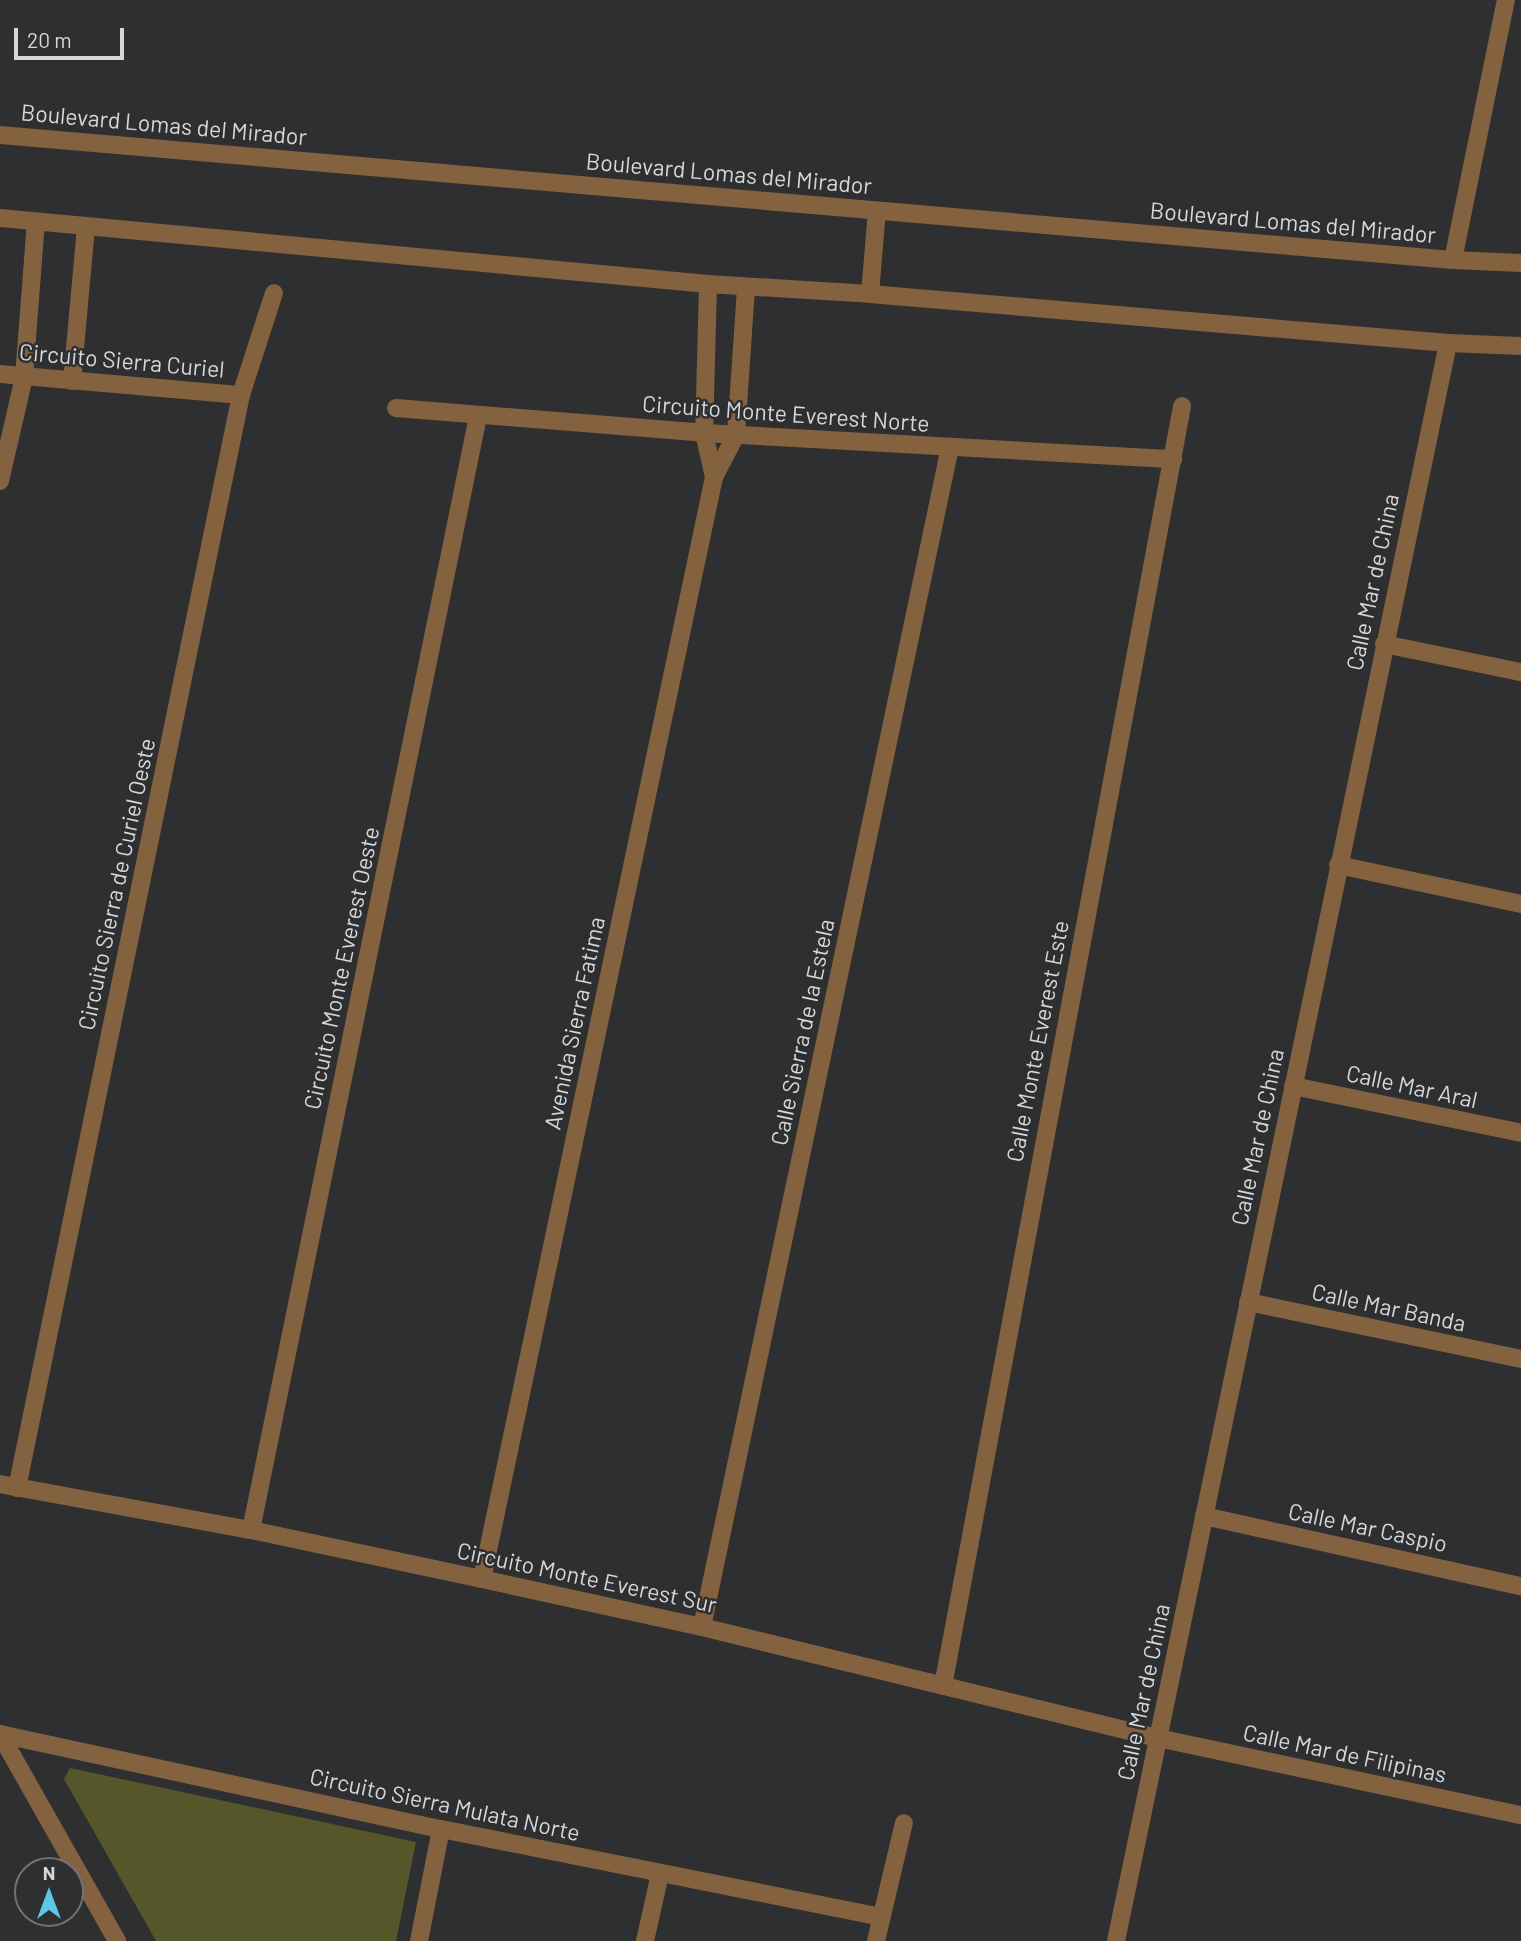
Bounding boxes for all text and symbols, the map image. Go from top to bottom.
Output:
scale bar [18,14,128,58]
text: 20 m [27,27,72,52]
street label: Boulevard Lomas del Mirador [20,98,308,150]
street label: Boulevard Lomas del Mirador [585,147,873,199]
street label: Boulevard Lomas del Mirador [1149,196,1437,248]
street label: Circuito Sierra Curiel [18,337,226,383]
street label: Circuito Monte Everest Norte [642,389,930,437]
street label: Calle Mar de China [1340,491,1404,673]
street label: Circuito Sierra de Curiel Oeste [72,736,160,1032]
street label: Circuito Monte Everest Oeste [298,824,384,1112]
street label: Avenida Sierra Fatima [538,914,610,1132]
street label: Calle Sierra de la Estela [764,916,840,1148]
street label: Calle Monte Everest Este [1000,918,1074,1164]
street label: Calle Mar de China [1225,1046,1289,1228]
street label: Calle Mar Aral [1344,1059,1480,1113]
street label: Calle Mar Banda [1309,1277,1469,1337]
street label: Calle Mar Caspio [1286,1497,1450,1557]
street label: Circuito Monte Everest Sur [455,1536,719,1618]
street label: Calle Mar de China [1111,1601,1175,1783]
street label: Calle Mar de Filipinas [1241,1718,1449,1788]
street label: Circuito Sierra Mulata Norte [307,1762,583,1846]
north arrow [14,1857,84,1927]
text: N [43,1861,55,1884]

